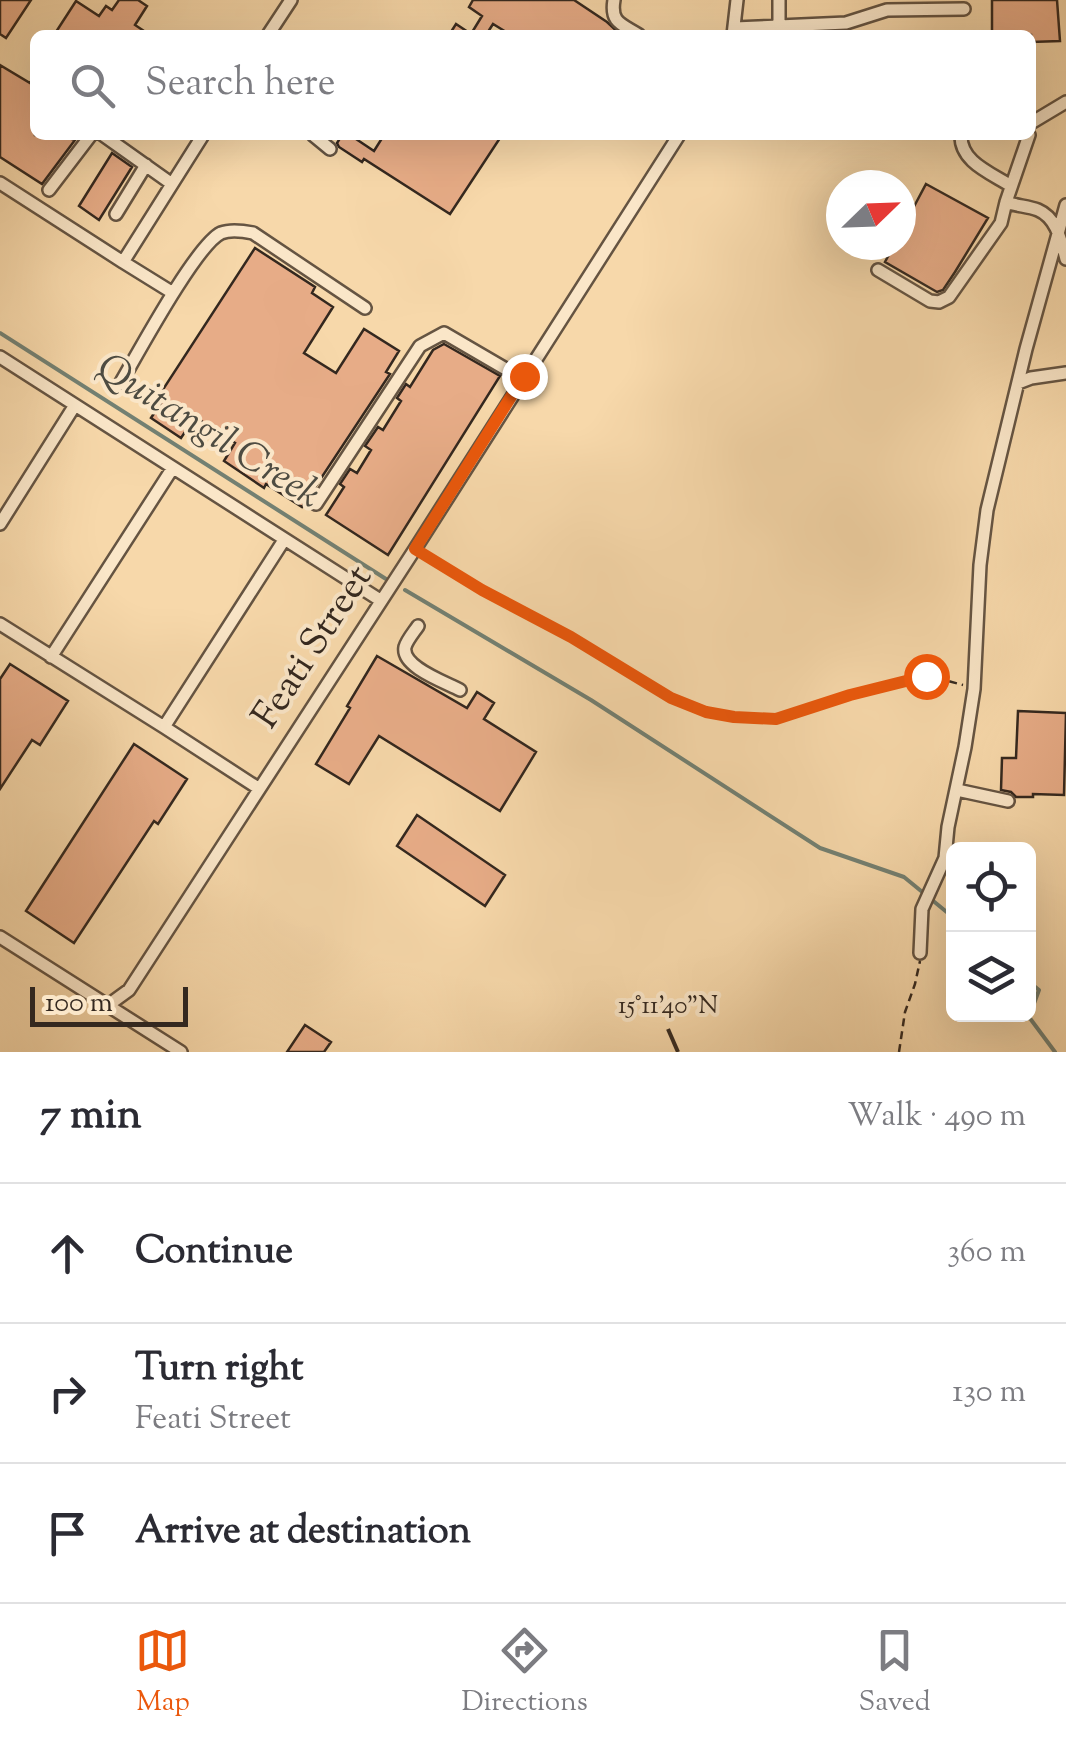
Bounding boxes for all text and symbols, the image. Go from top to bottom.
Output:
search box [30,30,1036,140]
icon: search [65,58,120,113]
text: Search here [145,58,336,112]
north arrow [826,170,916,260]
water label: Quitangil Creek [85,341,331,525]
route end [502,354,548,400]
street label: Feati Street [241,556,387,740]
route start [904,654,950,700]
map controls [946,842,1036,1022]
button: locate [946,842,1036,932]
button: layers [946,932,1036,1022]
scale bar [30,982,188,1026]
text: 100 m [45,984,113,1024]
text: 15°11'40"N [618,989,718,1025]
text: 7 min [40,1087,141,1147]
text: Walk · 490 m [848,1094,1026,1140]
icon: ahead [40,1226,95,1281]
text: Continue [135,1226,293,1280]
text: 360 m [947,1230,1026,1276]
text: Turn right [135,1343,303,1397]
icon: right [40,1366,95,1421]
text: 130 m [952,1370,1026,1416]
text: Feati Street [135,1397,291,1443]
icon: arrive [40,1506,95,1561]
text: Arrive at destination [135,1506,471,1560]
tab: Map [135,1623,190,1723]
tab: Directions [461,1623,588,1723]
tab: Saved [859,1623,931,1723]

